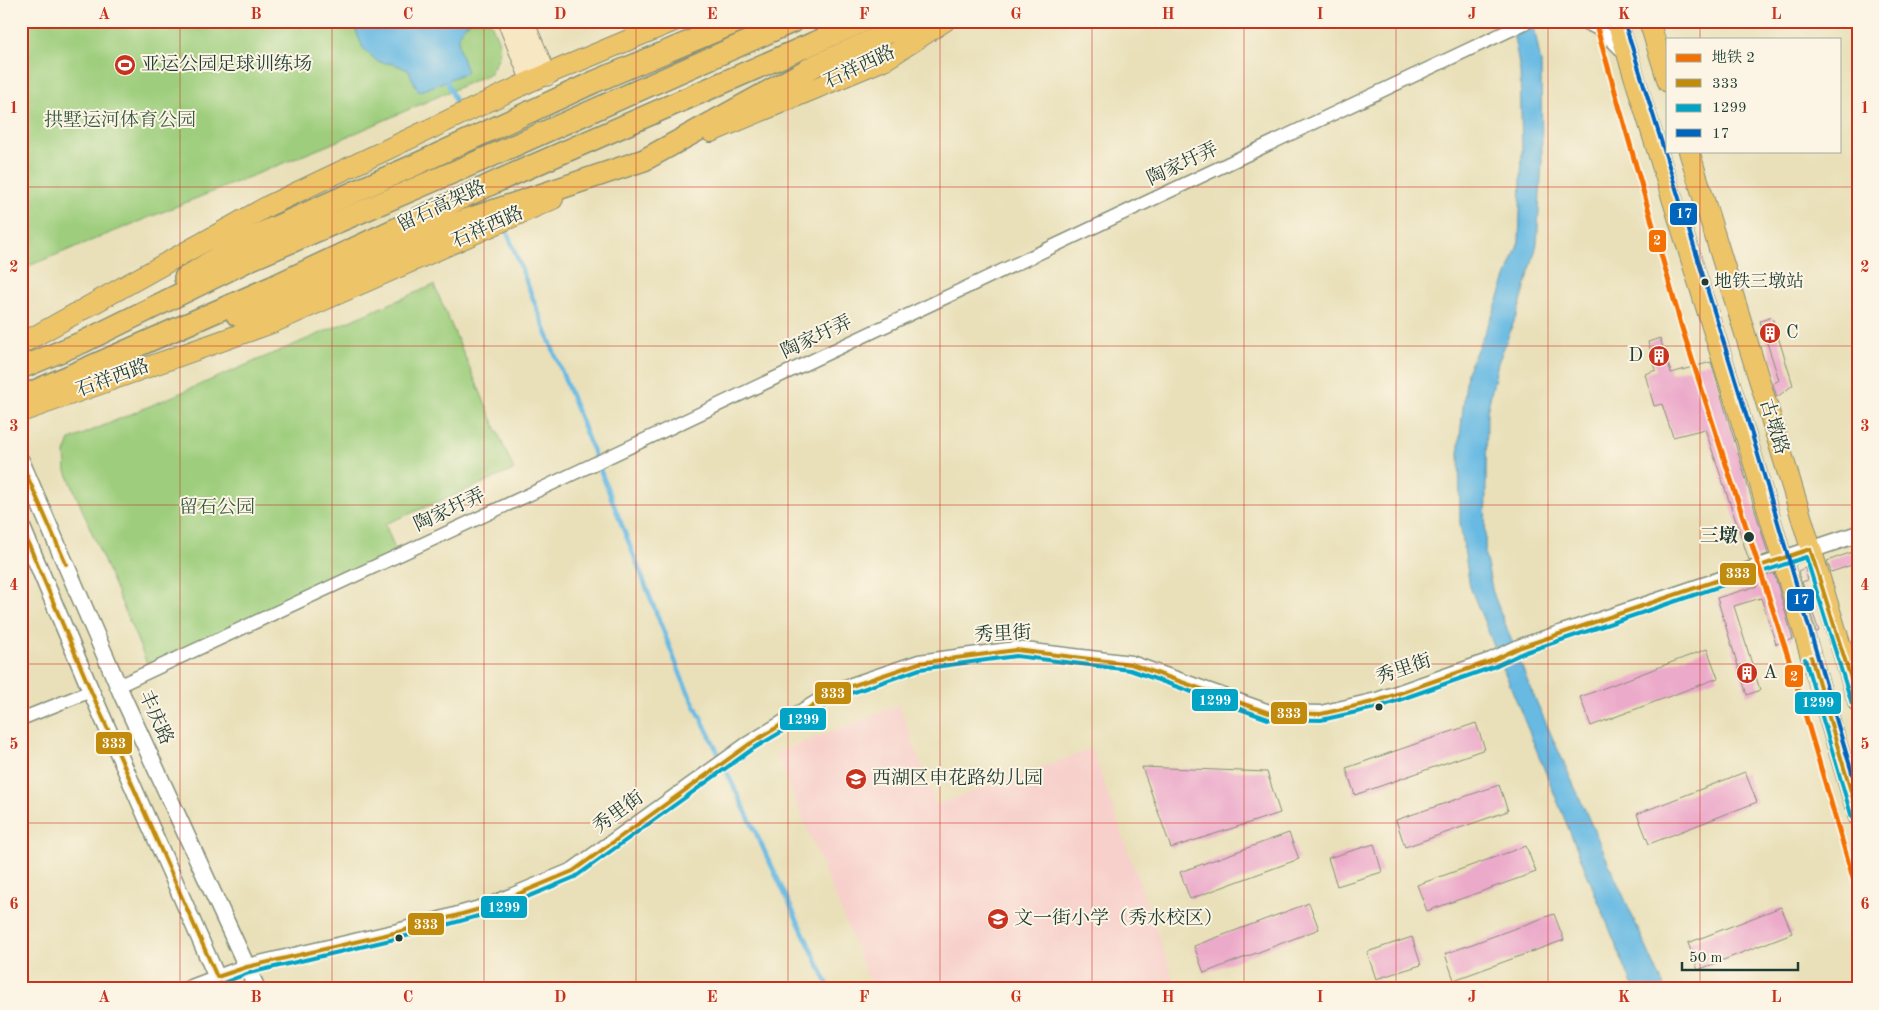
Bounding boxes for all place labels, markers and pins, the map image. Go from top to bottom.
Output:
sports icon: 亚运公园足球训练场 [113,53,137,77]
place label: 亚运公园足球训练场 [141,53,312,75]
place label: 地铁三墩站 [1714,271,1804,291]
marker: 地铁三墩站 [1700,277,1710,287]
building icon: C [1758,321,1782,345]
place label: C [1786,324,1799,343]
building icon: D [1647,344,1671,368]
place label: D [1628,347,1643,366]
place label: 三墩 [1700,525,1738,547]
marker: 三墩 [1742,530,1756,544]
building icon: A [1735,661,1759,685]
place label: A [1763,664,1778,683]
unlabelled marker [1374,702,1384,712]
school or university icon: 西湖区申花路幼儿园 [844,767,868,791]
place label: 西湖区申花路幼儿园 [872,768,1043,789]
school or university icon: 文一街小学（秀水校区） [986,907,1010,931]
place label: 文一街小学（秀水校区） [1014,907,1223,929]
unlabelled marker [394,933,404,943]

